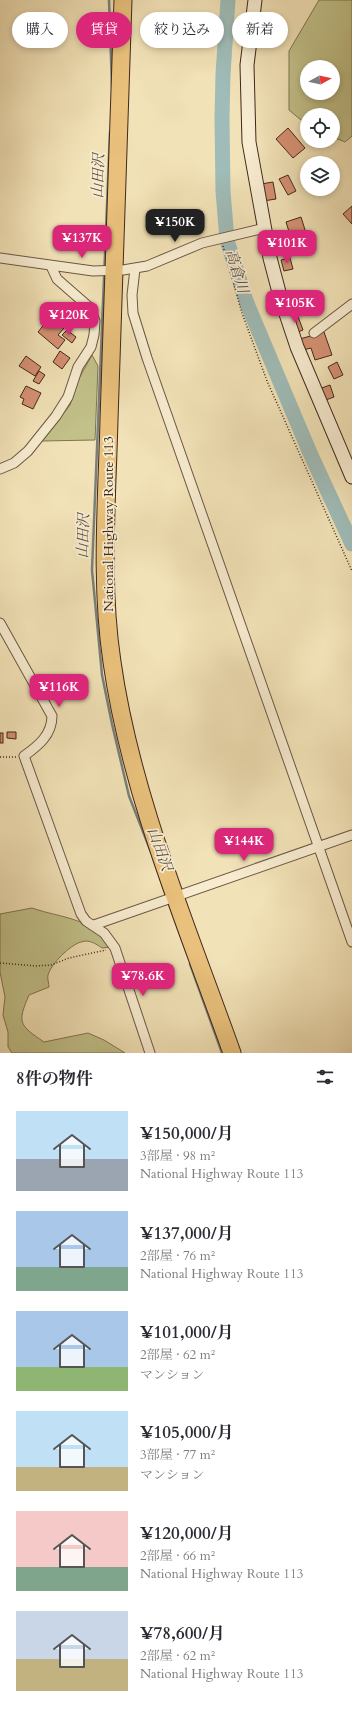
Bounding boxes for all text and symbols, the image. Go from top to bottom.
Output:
chip: 購入 [12,12,68,48]
chip: 賃貸 [76,12,132,48]
chip: 絞り込み [140,12,224,48]
chip: 新着 [232,12,288,48]
north arrow [300,60,340,100]
map controls [300,60,340,196]
button: locate [300,108,340,148]
water label: 山田沢 [87,151,109,199]
button: layers [300,156,340,196]
pin: ¥150K [147,209,203,243]
text: ¥150K [155,213,195,231]
pin: ¥137K [54,225,110,259]
text: ¥137K [62,229,102,247]
pin: ¥101K [259,230,315,264]
text: ¥101K [267,234,307,252]
water label: 高倉川 [221,247,254,297]
pin: ¥105K [267,290,323,324]
text: ¥105K [275,294,315,312]
pin: ¥120K [41,302,97,336]
text: ¥120K [49,306,89,324]
street label: National Highway Route 113 [99,436,118,612]
water label: 山田沢 [72,511,94,559]
pin: ¥116K [31,674,87,708]
text: ¥116K [39,678,79,696]
water label: 山田沢 [143,824,178,875]
pin: ¥144K [216,828,272,862]
text: ¥144K [224,832,264,850]
pin: ¥78.6K [110,963,176,997]
text: ¥78.6K [121,967,165,985]
icon: filters [314,1066,336,1088]
text: 8件の物件 [16,1067,93,1090]
text: ¥150,000/月 [140,1122,234,1145]
icon: home [48,1127,96,1175]
text: 3部屋 · 98 m² [140,1147,215,1165]
text: National Highway Route 113 [140,1165,303,1183]
text: ¥137,000/月 [140,1222,234,1245]
icon: home [48,1227,96,1275]
text: 2部屋 · 76 m² [140,1247,215,1265]
text: National Highway Route 113 [140,1265,303,1283]
text: ¥101,000/月 [140,1321,234,1344]
icon: home [48,1327,96,1375]
text: 2部屋 · 62 m² [140,1346,215,1364]
text: マンション [140,1366,204,1384]
text: ¥105,000/月 [140,1421,234,1444]
icon: home [48,1427,96,1475]
text: 3部屋 · 77 m² [140,1446,215,1464]
text: マンション [140,1466,204,1484]
text: ¥120,000/月 [140,1522,234,1545]
icon: home [48,1527,96,1575]
text: 2部屋 · 66 m² [140,1547,215,1565]
text: National Highway Route 113 [140,1565,303,1583]
text: ¥78,600/月 [140,1622,225,1645]
icon: home [48,1627,96,1675]
text: 2部屋 · 62 m² [140,1647,215,1665]
text: National Highway Route 113 [140,1665,303,1683]

